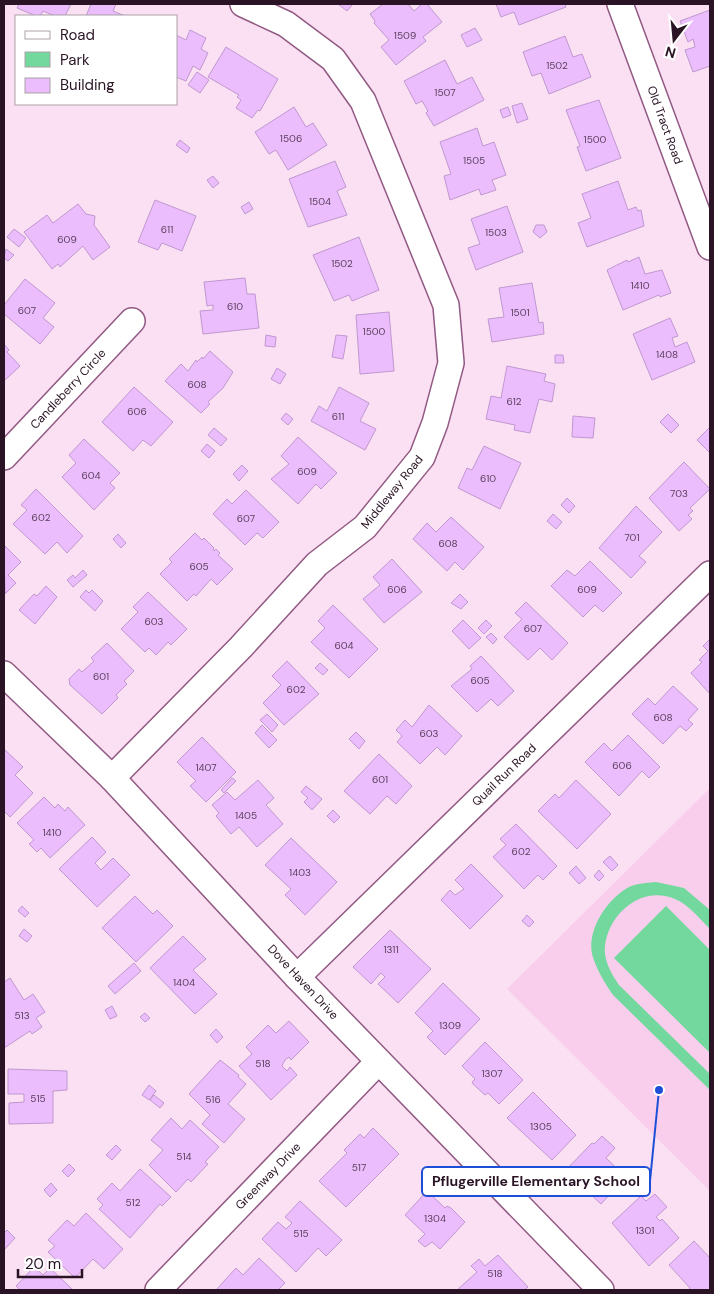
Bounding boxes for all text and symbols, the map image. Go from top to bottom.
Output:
legend [15,15,178,105]
north arrow [649,15,699,65]
text: Road [60,25,95,45]
house number: 1509 [394,29,416,42]
text: N [663,42,678,63]
text: Park [60,50,90,70]
house number: 1502 [546,59,568,72]
text: Building [60,75,115,95]
street label: Old Tract Road [643,84,687,166]
house number: 1507 [434,86,456,99]
house number: 1506 [280,132,302,145]
house number: 1500 [584,133,607,146]
house number: 1505 [463,154,485,167]
house number: 1504 [309,195,331,208]
house number: 611 [161,223,173,236]
house number: 1503 [485,226,507,239]
house number: 609 [57,233,77,246]
house number: 1502 [331,257,353,270]
house number: 1410 [630,279,650,292]
house number: 610 [227,300,243,313]
house number: 607 [18,304,36,317]
house number: 1501 [510,306,530,319]
house number: 1500 [363,325,386,338]
street label: Candleberry Circle [27,345,109,433]
house number: 1408 [656,348,678,361]
house number: 608 [187,378,207,391]
house number: 612 [506,395,522,408]
house number: 606 [127,405,147,418]
house number: 611 [332,410,344,423]
street label: Middleway Road [357,452,427,532]
house number: 609 [297,465,317,478]
house number: 604 [81,469,101,482]
house number: 610 [480,472,496,485]
house number: 703 [670,487,688,500]
house number: 602 [32,511,51,524]
house number: 607 [237,512,255,525]
house number: 701 [624,531,640,544]
house number: 608 [438,537,458,550]
house number: 605 [189,560,209,573]
house number: 606 [387,583,407,596]
house number: 609 [577,583,597,596]
house number: 603 [144,615,164,628]
house number: 607 [524,622,542,635]
house number: 604 [334,639,354,652]
house number: 601 [93,670,109,683]
house number: 605 [470,674,490,687]
house number: 602 [287,683,306,696]
house number: 608 [653,711,673,724]
house number: 603 [419,727,439,740]
street label: Quail Run Road [468,740,540,810]
house number: 606 [612,759,632,772]
house number: 1407 [195,761,217,774]
house number: 601 [372,773,388,786]
house number: 1405 [235,809,257,822]
house number: 1410 [42,826,62,839]
house number: 602 [512,845,531,858]
house number: 1403 [289,866,311,879]
street label: Dove Haven Drive [264,941,342,1023]
house number: 1311 [383,943,399,956]
house number: 1404 [173,976,195,989]
house number: 513 [14,1009,30,1022]
house number: 1309 [439,1019,461,1032]
house number: 518 [255,1057,271,1070]
house number: 1307 [481,1067,503,1080]
house number: 515 [30,1092,46,1105]
house number: 516 [205,1093,221,1106]
house number: 1305 [530,1120,552,1133]
street label: Greenway Drive [232,1139,304,1213]
house number: 514 [176,1150,192,1163]
house number: 517 [352,1161,366,1174]
callout: Pflugerville Elementary School [422,1167,650,1196]
text: Pflugerville Elementary School [432,1172,640,1190]
house number: 512 [126,1196,141,1209]
house number: 1304 [424,1212,446,1225]
house number: 1301 [636,1224,655,1237]
house number: 515 [293,1227,309,1240]
scale bar [18,1246,81,1278]
text: 20 m [25,1254,61,1274]
house number: 518 [487,1267,503,1280]

